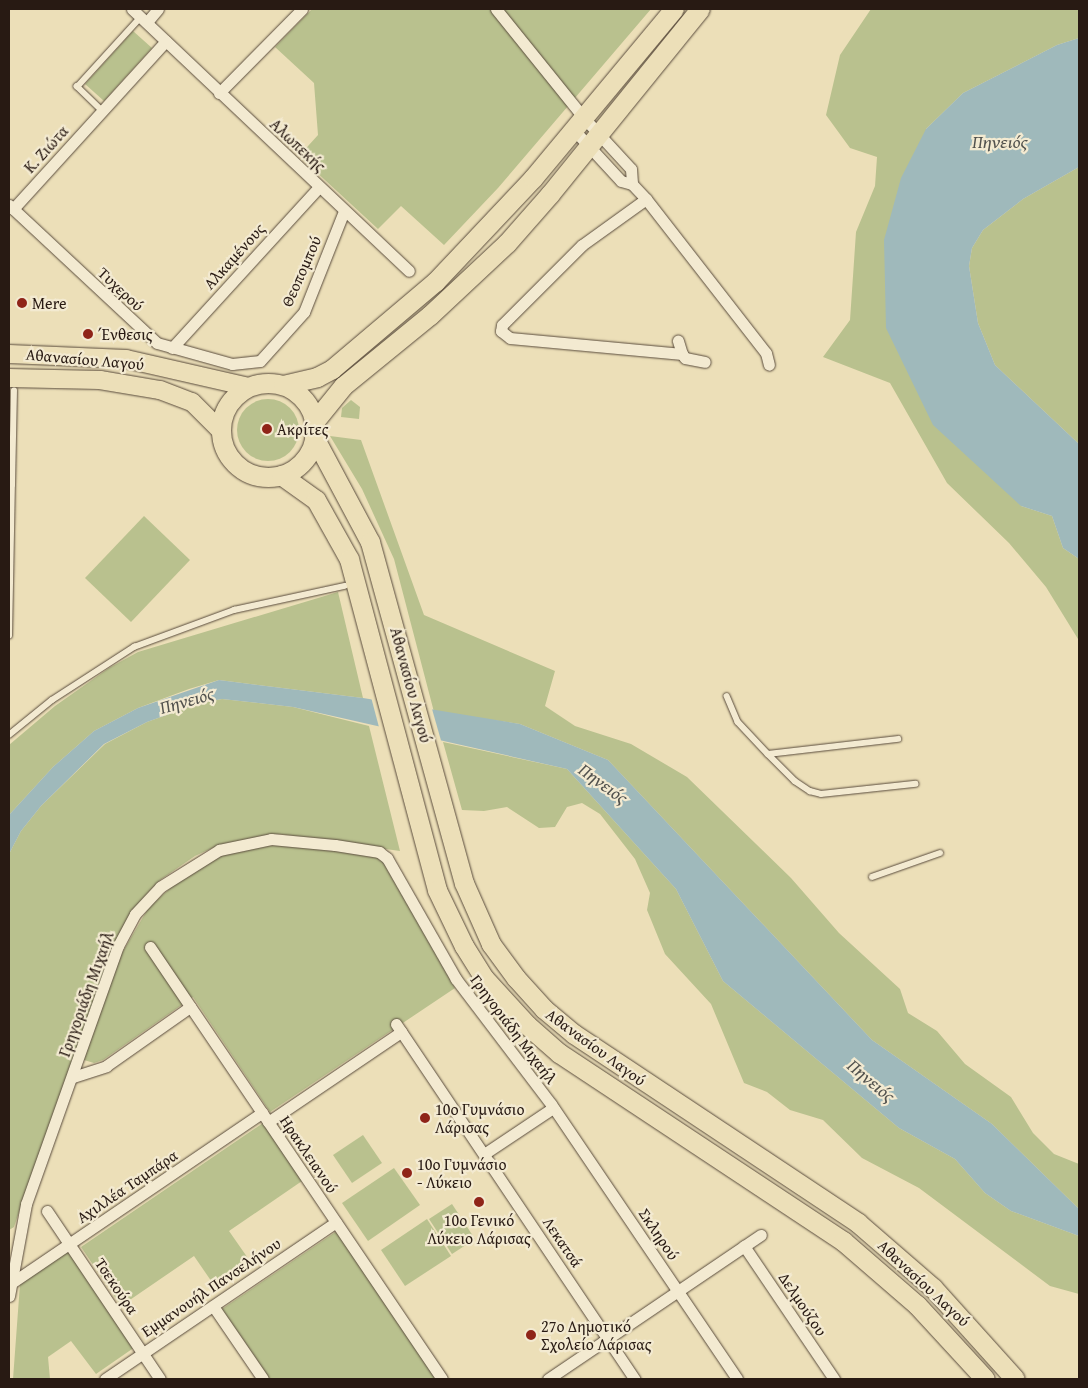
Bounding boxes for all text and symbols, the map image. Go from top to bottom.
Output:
street label: Αλωπεκής [266,114,330,176]
street label: Κ. Ζιώτα [20,121,72,177]
water label: Πηνειός [972,131,1028,153]
street label: Αλκαμένους [199,219,269,293]
street label: Θεοπομπού [277,233,325,309]
street label: Τυχερού [94,263,148,315]
place label: Mere [32,293,66,313]
marker: Mere [16,297,28,309]
place label: Ένθεσις [98,324,153,344]
marker: Ένθεσις [82,328,94,340]
street label: Αθανασίου Λαγού [25,344,145,374]
place label: Ακρίτες [277,419,328,439]
marker: Ακρίτες [261,423,273,435]
street label: Αθανασίου Λαγού [386,625,436,745]
water label: Πηνειός [157,683,217,719]
water label: Πηνειός [574,759,632,809]
street label: Γρηγοριάδη Μιχαήλ [54,929,118,1059]
street label: Γρηγοριάδη Μιχαήλ [467,971,561,1087]
street label: Αθανασίου Λαγού [542,1004,650,1090]
water label: Πηνειός [843,1055,899,1107]
place label: 10o Γυμνάσιο Λάρισας [435,1099,525,1137]
street label: Ηρακλειανού [276,1112,342,1196]
marker: 10o Γυμνάσιο Λάρισας [419,1112,431,1124]
street label: Αχιλλέα Ταμπάρα [73,1145,181,1227]
place label: 10ο Γυμνάσιο - Λύκειο [417,1154,507,1192]
marker: 10ο Γυμνάσιο - Λύκειο [401,1167,413,1179]
marker: 10ο Γενικό Λύκειο Λάρισας [473,1196,485,1208]
street label: Σκληρού [635,1204,683,1264]
place label: 10ο Γενικό Λύκειο Λάρισας [427,1210,531,1248]
street label: Λεκατσά [539,1213,587,1271]
street label: Εμμανουήλ Πανσελήνου [138,1233,284,1341]
street label: Αθανασίου Λαγού [874,1236,974,1330]
street label: Τσεκούρα [91,1254,143,1318]
street label: Δελμούζου [775,1269,831,1339]
place label: 27ο Δημοτικό Σχολείο Λάρισας [541,1316,651,1354]
marker: 27ο Δημοτικό Σχολείο Λάρισας [525,1329,537,1341]

